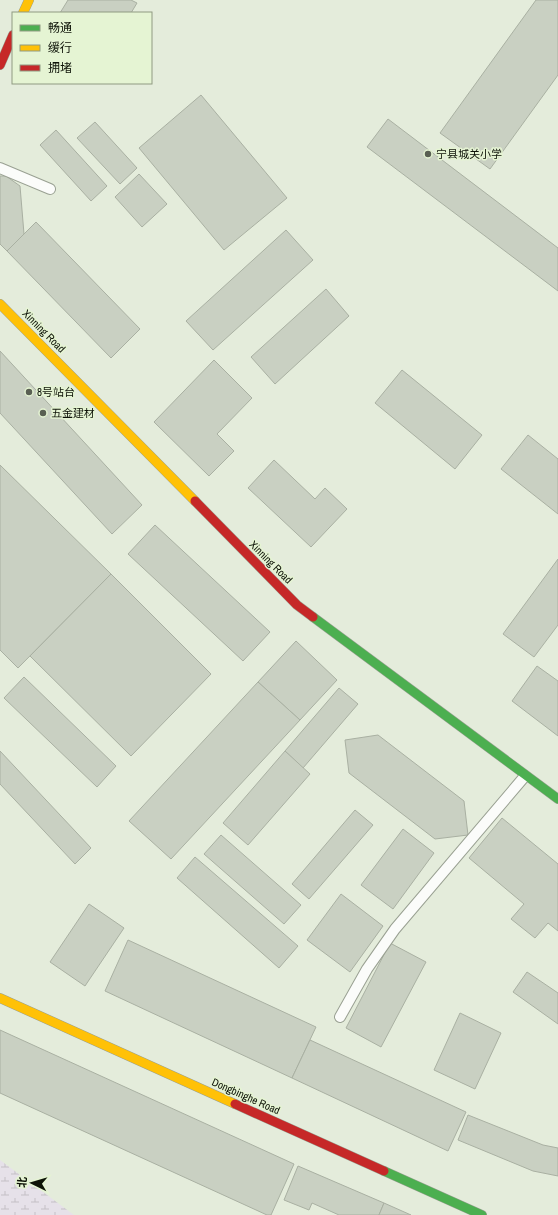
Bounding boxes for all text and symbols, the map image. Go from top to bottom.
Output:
legend [12,12,152,84]
text: 畅通 [48,20,72,36]
text: 缓行 [48,40,72,56]
text: 拥堵 [48,60,72,76]
place label: 宁县城关小学 [436,147,502,161]
marker: 宁县城关小学 [423,149,433,159]
street label: Xinning Road [20,307,68,355]
place label: 8号站台 [37,385,75,399]
marker: 8号站台 [24,387,34,397]
place label: 五金建材 [51,406,95,420]
marker: 五金建材 [38,408,48,418]
street label: Xinning Road [247,538,295,586]
street label: Dongbinghe Road [210,1075,282,1117]
north arrow [12,1163,52,1203]
text: 北 [15,1176,29,1188]

